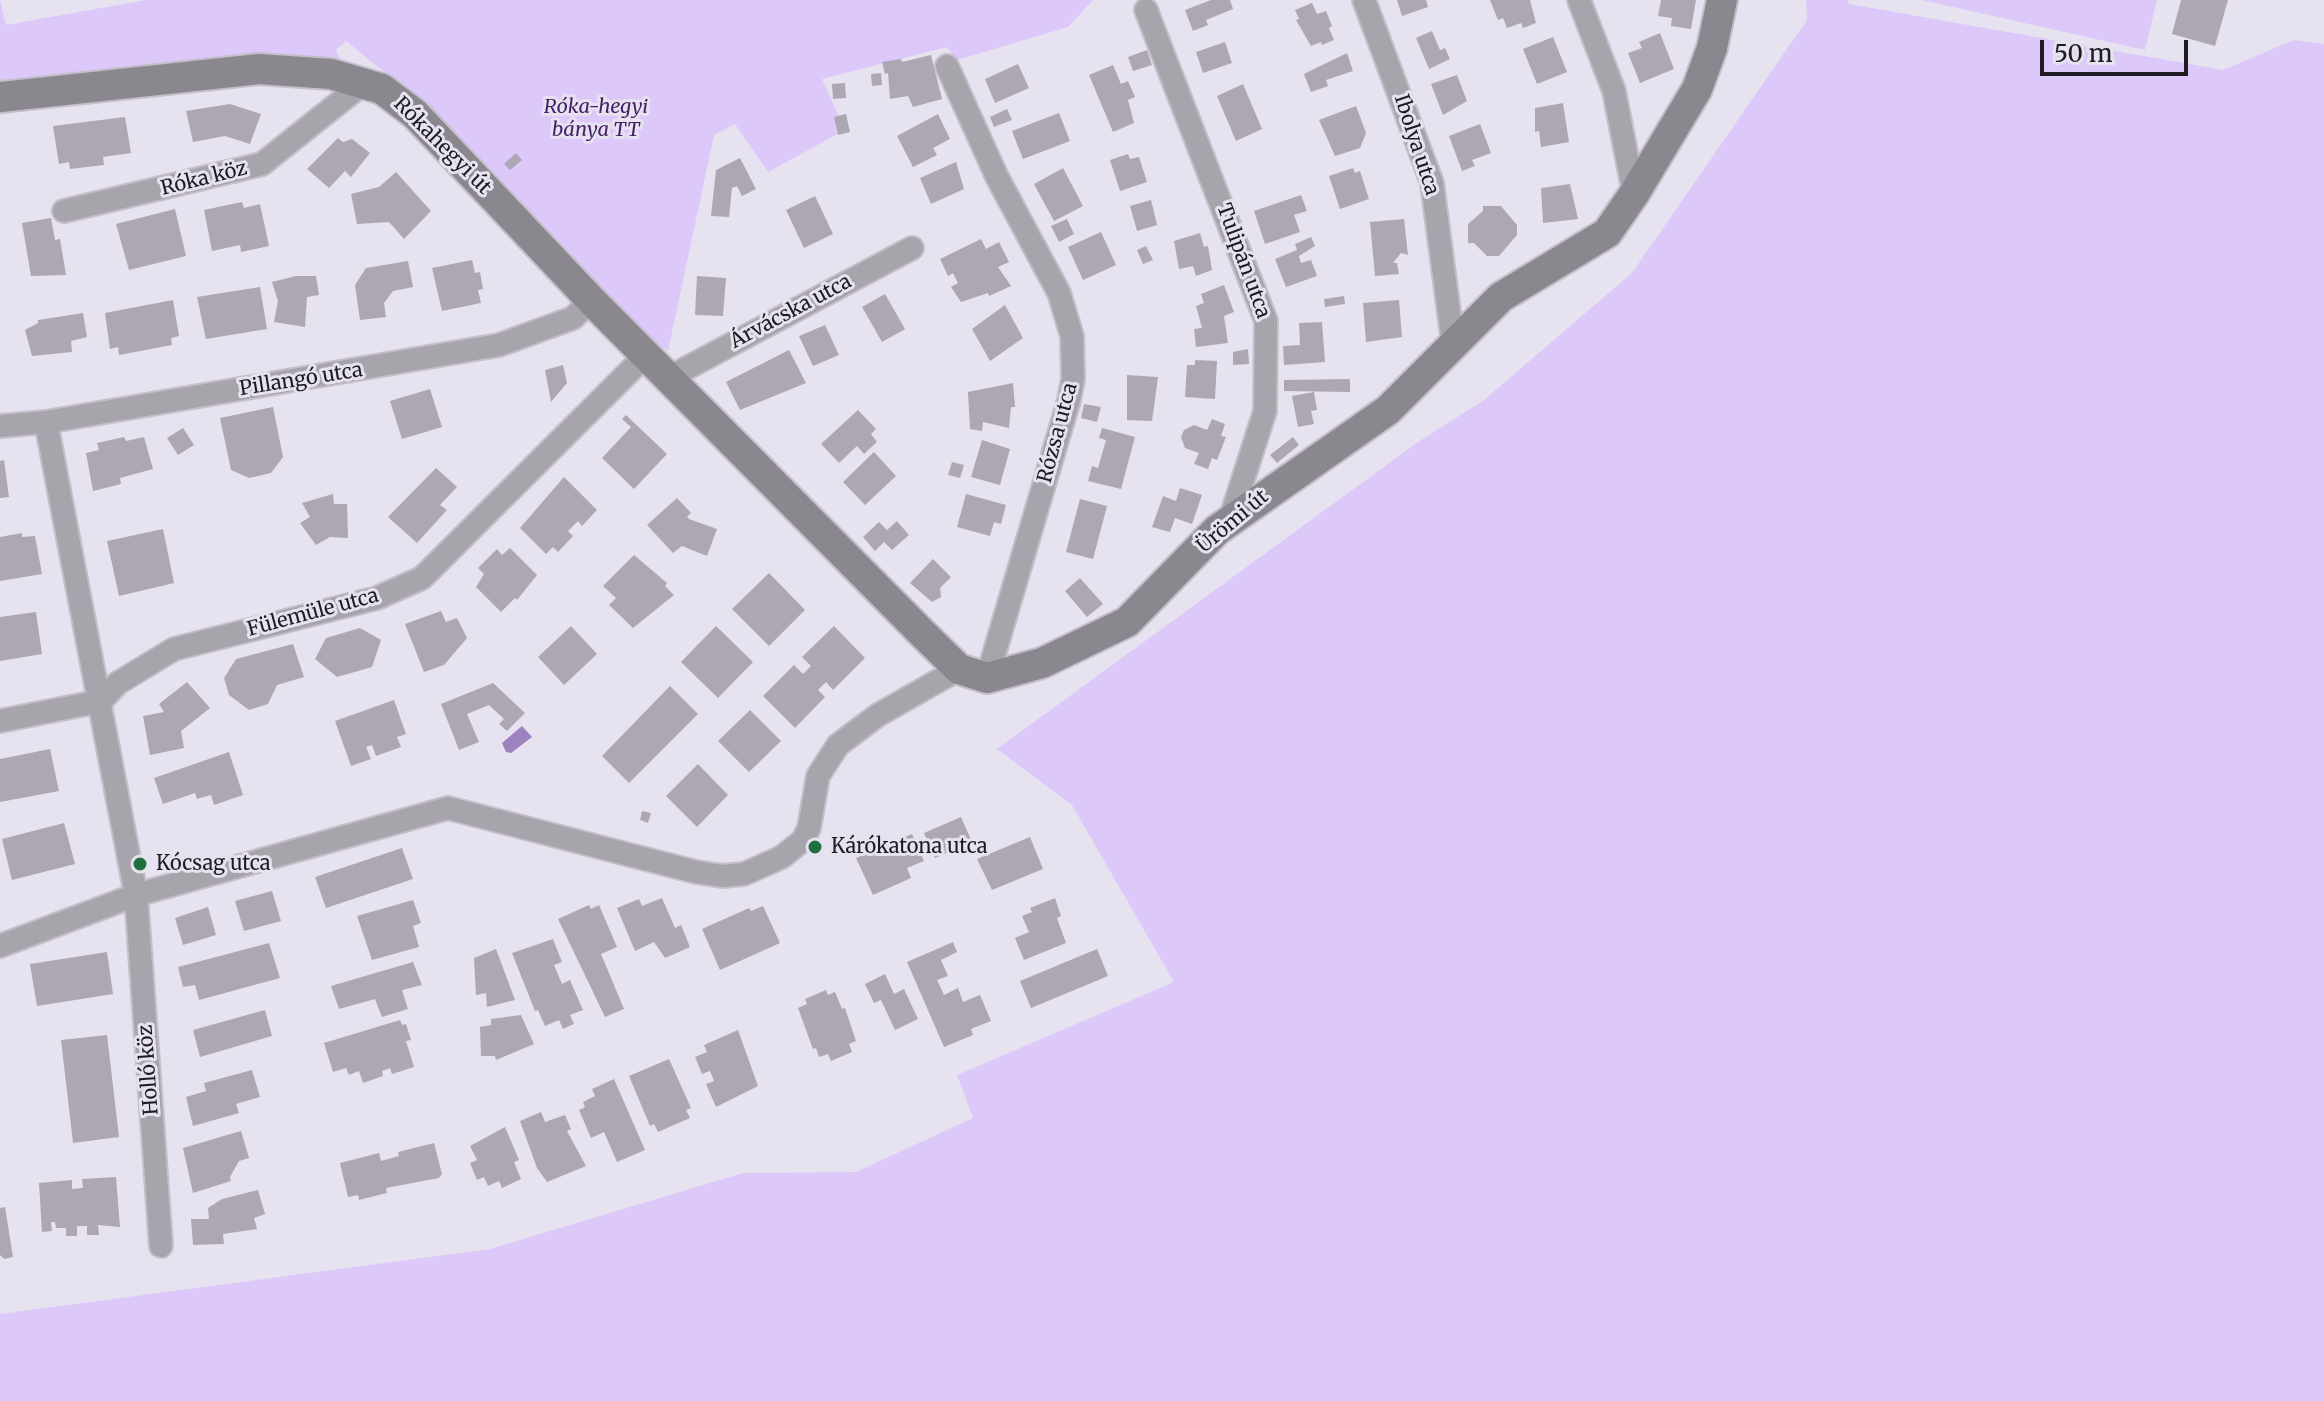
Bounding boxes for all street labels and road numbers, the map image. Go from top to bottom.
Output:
street label: Ibolya utca [1388,91,1444,199]
street label: Rókahegyi út [388,92,496,200]
street label: Róka köz [158,157,250,201]
street label: Tulipán utca [1211,200,1275,322]
street label: Árvácska utca [726,270,856,354]
street label: Pillangó utca [238,358,364,402]
street label: Rózsa utca [1033,380,1083,486]
street label: Ürömi út [1192,485,1274,559]
street label: Fülemüle utca [245,584,381,642]
street label: Holló köz [134,1024,164,1116]

